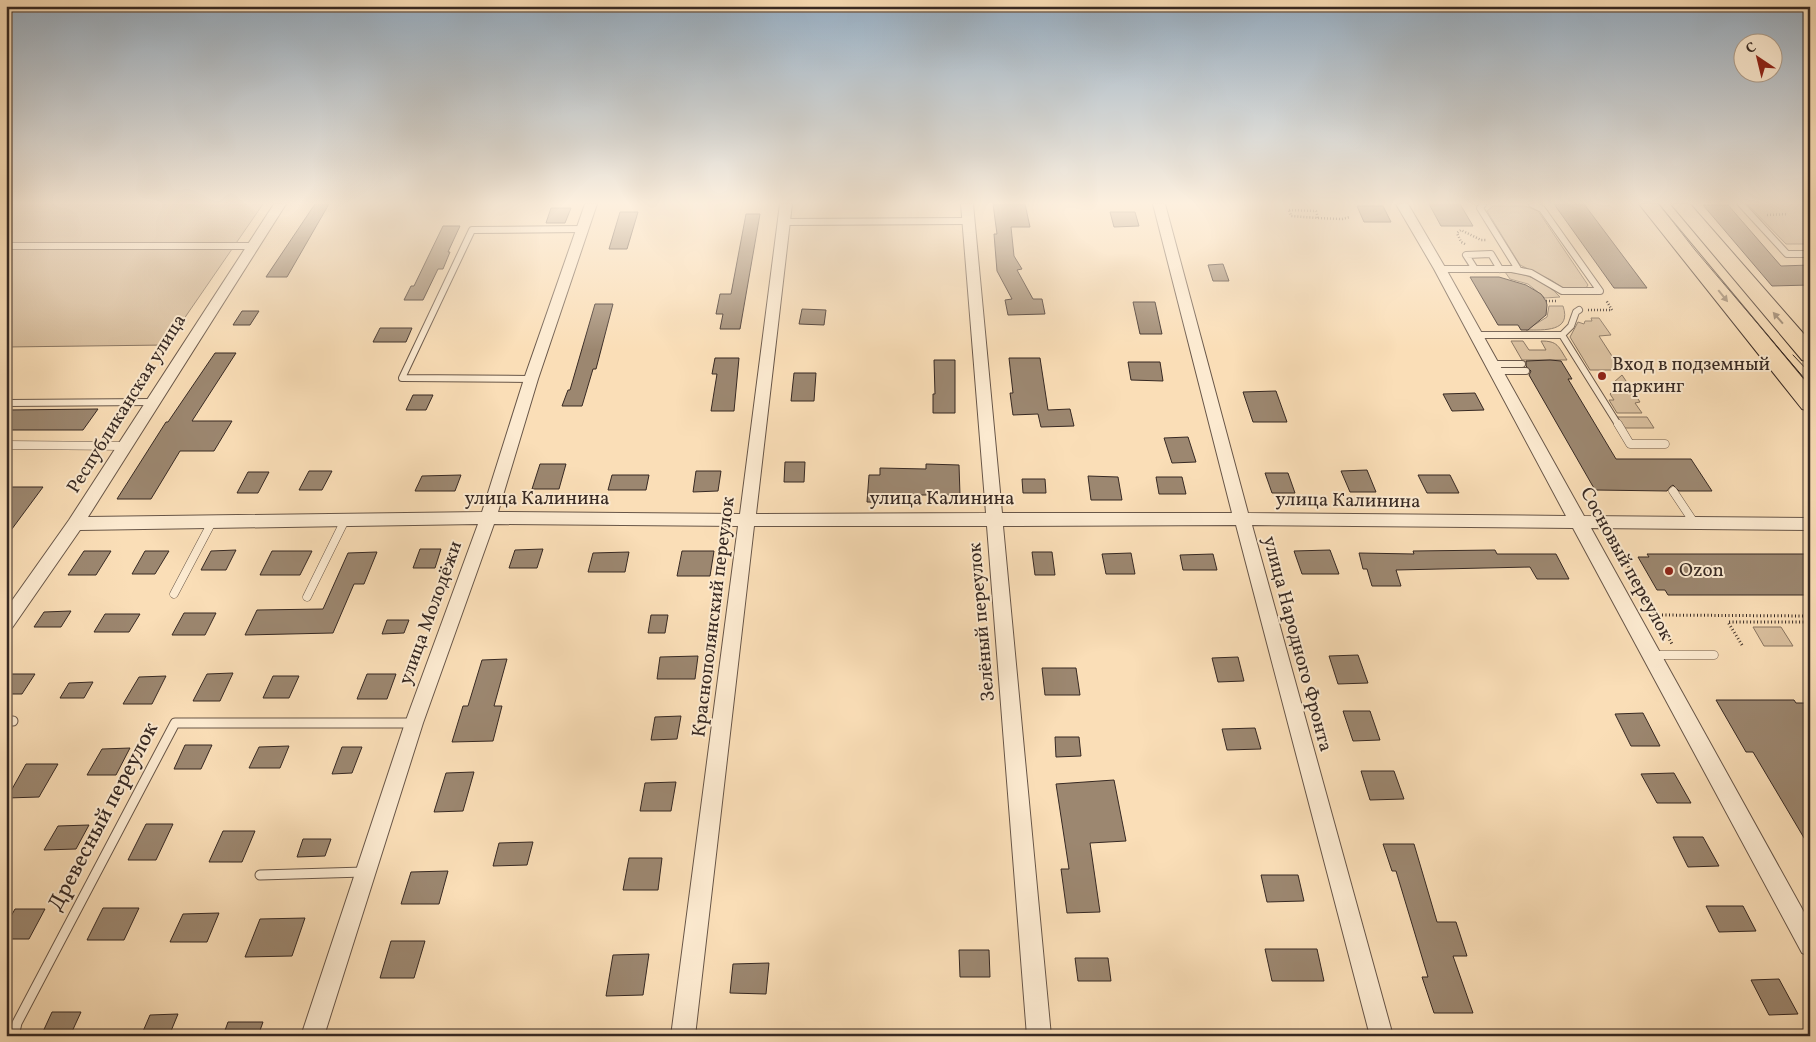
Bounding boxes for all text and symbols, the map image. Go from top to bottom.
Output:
north arrow [1734,32,1784,82]
text: С [1742,38,1761,59]
one-way arrow [1718,290,1729,303]
street label: Республиканская улица [61,310,193,498]
one-way arrow [1772,313,1784,325]
place label: Вход в подземный паркинг [1612,352,1770,400]
marker: Вход в подземный паркинг [1596,370,1608,382]
street label: Сосновый переулок [1573,483,1679,645]
street label: улица Калинина [464,486,610,512]
street label: улица Калинина [869,486,1015,512]
street label: улица Калинина [1275,487,1421,515]
street label: Краснополянский переулок [686,495,742,739]
street label: улица Народного Фронта [1256,533,1338,755]
street label: улица Молодёжи [393,538,469,688]
street label: Зелёный переулок [962,541,1002,703]
place label: Ozon [1679,558,1724,584]
marker: Ozon [1663,565,1675,577]
street label: Древесный переулок [41,717,167,917]

